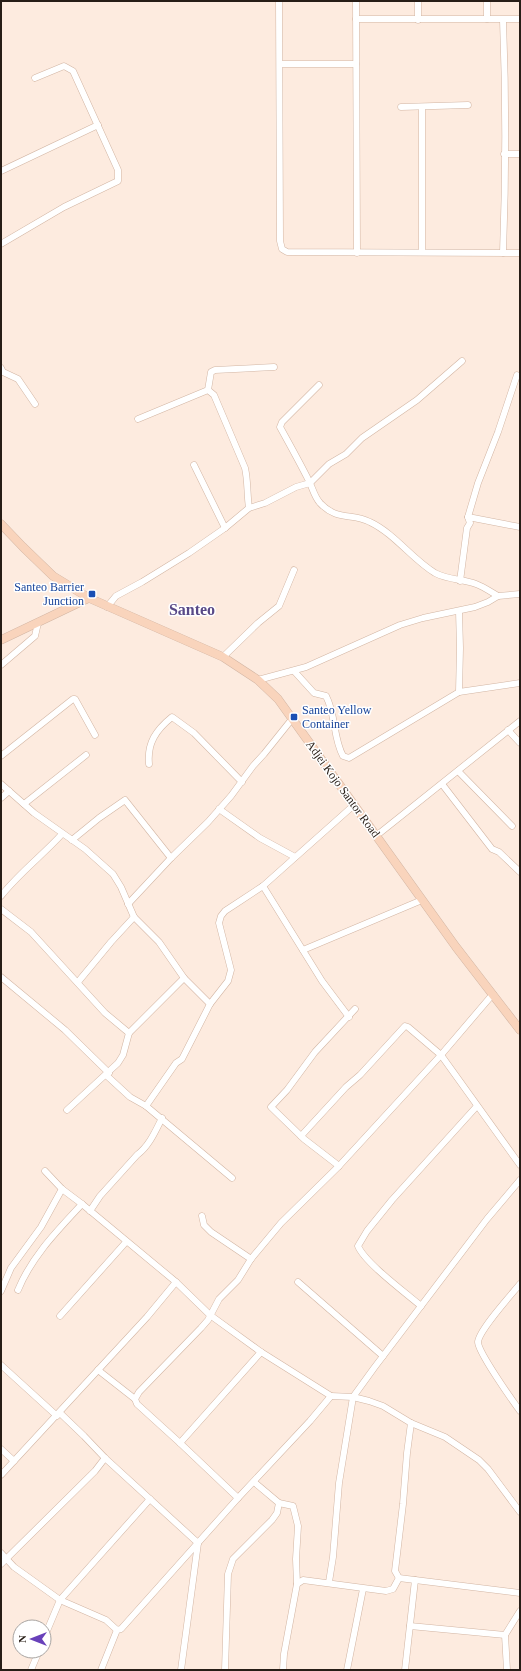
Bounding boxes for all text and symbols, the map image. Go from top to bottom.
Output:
place label: Santeo Barrier Junction [14,580,84,608]
marker: Santeo Barrier Junction [87,589,97,599]
district label: Santeo [169,601,215,618]
place label: Santeo Yellow Container [302,703,372,731]
marker: Santeo Yellow Container [289,712,299,722]
street label: Adjei Kojo Santor Road [303,738,383,840]
north arrow [12,1619,52,1659]
text: N [16,1635,28,1643]

